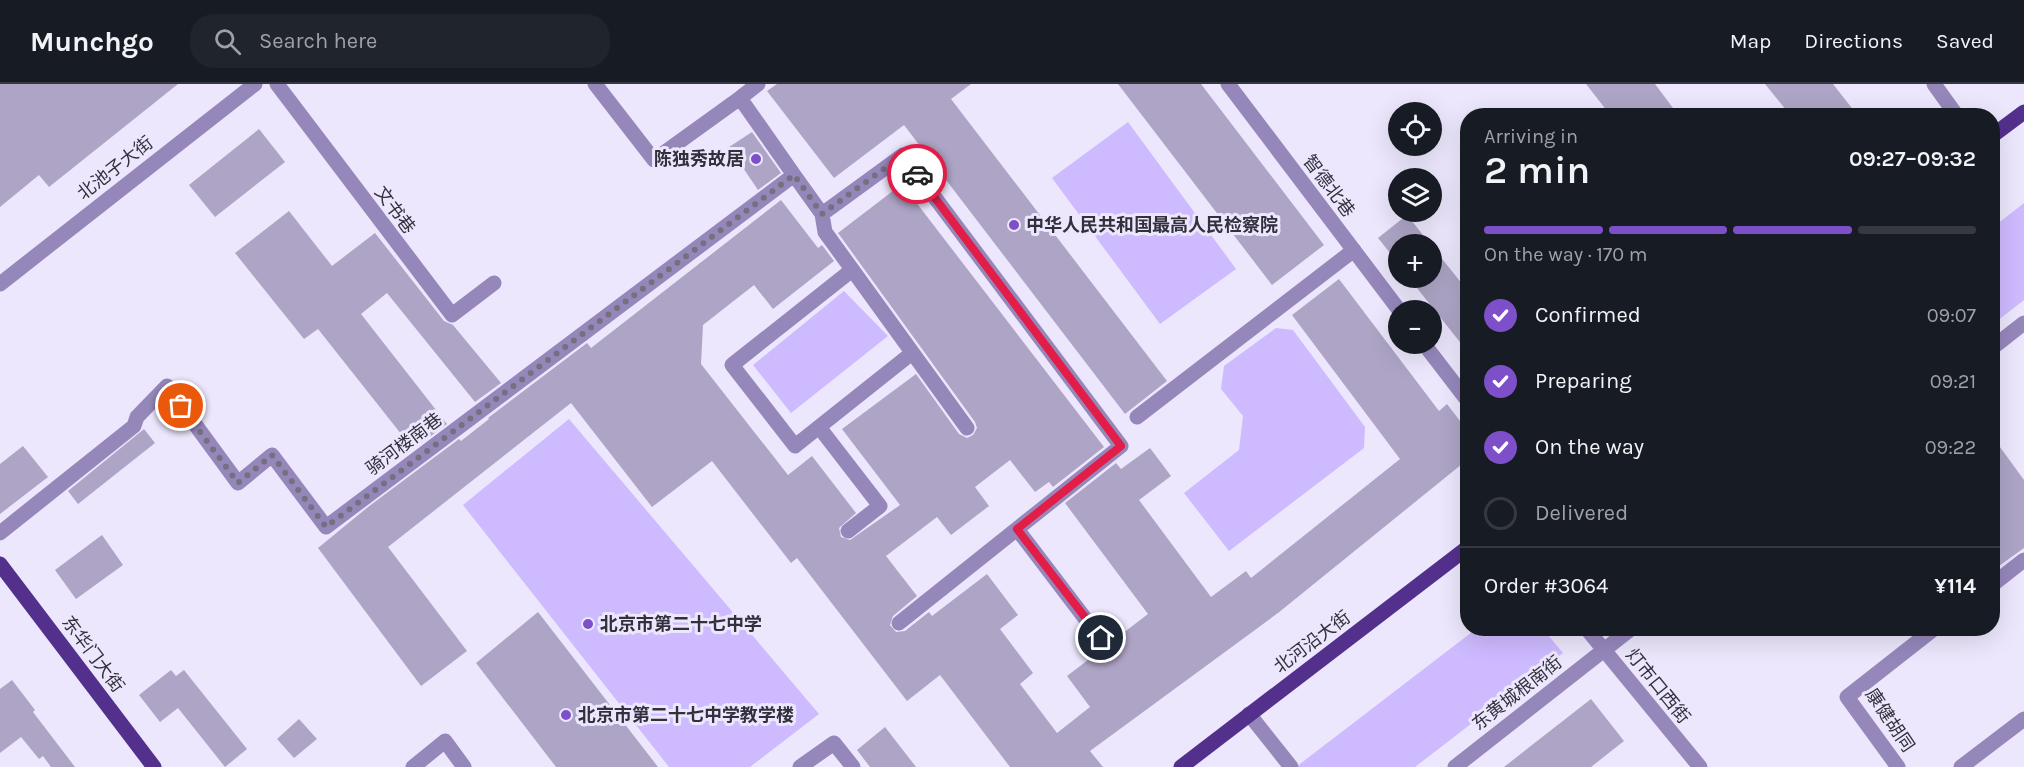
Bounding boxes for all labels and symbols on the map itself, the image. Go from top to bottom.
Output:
street label: 北池子大街 [73,132,157,204]
courier [887,144,947,204]
place label: 陈独秀故居 [654,148,744,170]
street label: 智德北巷 [1299,151,1359,221]
marker: 陈独秀故居 [749,152,763,166]
street label: 文书巷 [370,182,420,238]
place label: 中华人民共和国最高人民检察院 [1026,214,1278,236]
marker: 中华人民共和国最高人民检察院 [1007,218,1021,232]
pin [155,380,206,431]
street label: 骑河楼南巷 [361,408,447,480]
street label: 北河沿大街 [1269,606,1355,678]
street label: 东华门大街 [57,611,129,697]
pin [1075,612,1126,663]
place label: 北京市第二十七中学 [600,613,762,635]
marker: 北京市第二十七中学 [581,617,595,631]
street label: 灯市口西街 [1621,644,1695,728]
street label: 东黄城根南街 [1468,651,1566,735]
street label: 康健胡同 [1861,684,1919,756]
place label: 北京市第二十七中学教学楼 [578,704,794,726]
marker: 北京市第二十七中学教学楼 [559,708,573,722]

